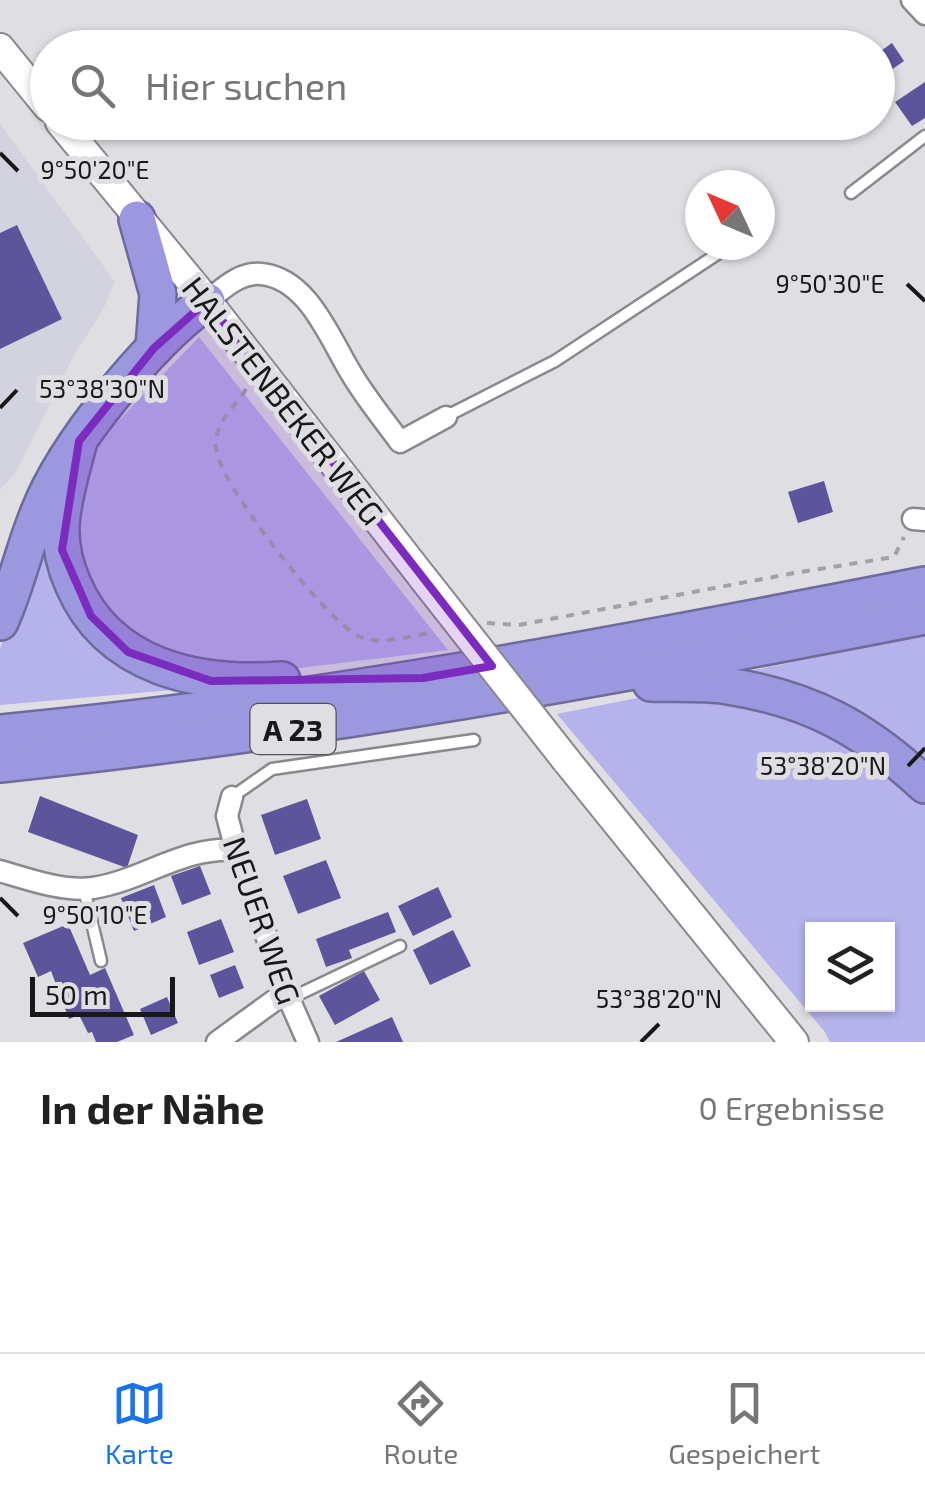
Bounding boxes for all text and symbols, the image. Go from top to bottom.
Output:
search box [30,30,895,140]
icon: search [65,58,120,113]
text: Hier suchen [145,62,347,108]
text: 9°50'20"E [40,154,150,184]
north arrow [685,170,775,260]
text: 9°50'30"E [776,268,884,298]
street label: HALSTENBEKER WEG [176,269,392,531]
text: 53°38'30"N [39,373,165,403]
road number: A 23 [250,704,336,754]
text: 53°38'20"N [760,750,886,780]
street label: NEUER WEG [217,831,309,1009]
text: 9°50'10"E [43,899,147,929]
map controls [805,922,895,1012]
button: layers [805,922,895,1012]
scale bar [30,972,175,1016]
text: 50 m [45,977,108,1011]
text: 53°38'20"N [596,983,722,1013]
text: In der Nähe [40,1082,265,1132]
text: 0 Ergebnisse [699,1088,885,1126]
tab: Karte [105,1376,174,1470]
tab: Route [384,1376,458,1470]
tab: Gespeichert [668,1376,820,1470]

